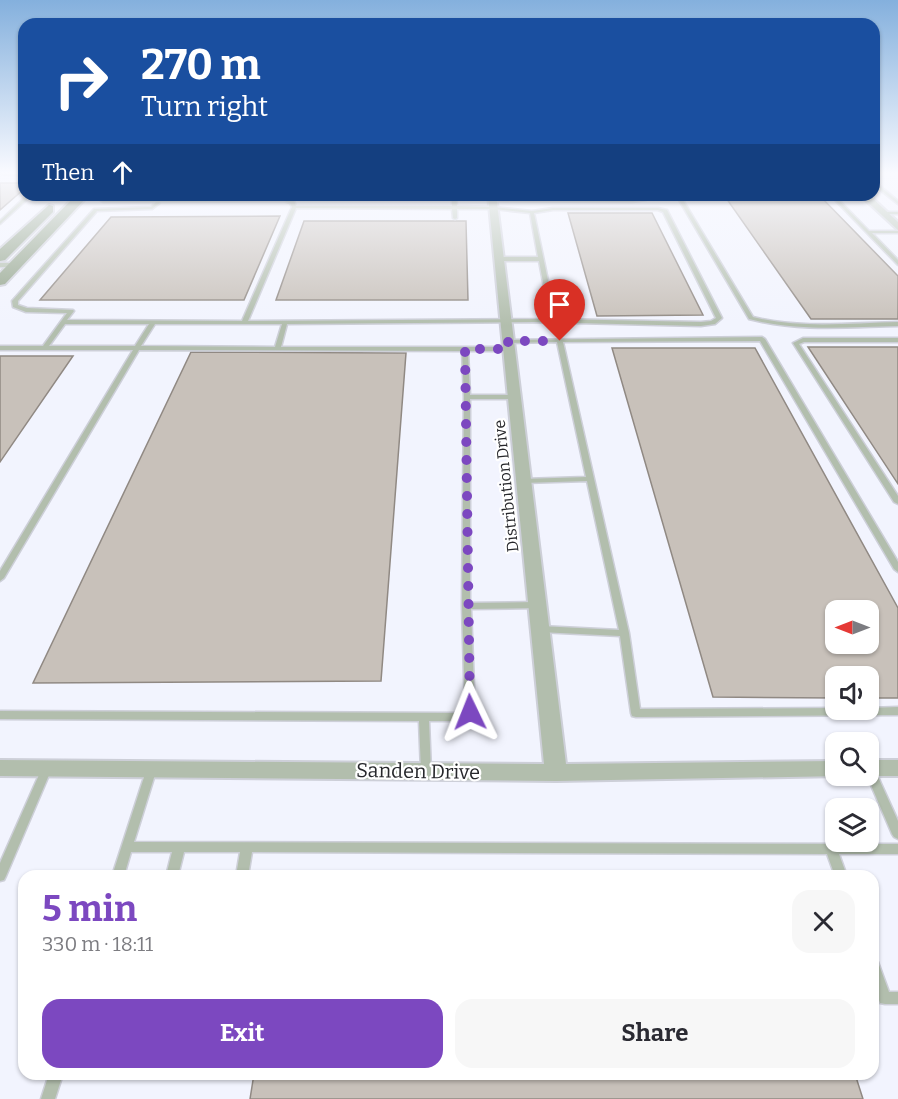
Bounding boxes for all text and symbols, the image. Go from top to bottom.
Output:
text: 270 m [141,40,261,90]
icon: right [42,42,120,120]
text: Turn right [141,91,268,123]
icon: ahead [106,156,139,189]
text: Then [42,159,94,186]
pin [534,279,585,341]
icon: arrive [543,288,576,321]
street label: Distribution Drive [490,419,522,553]
north arrow [825,600,879,654]
map controls [825,600,879,852]
button: sound [825,666,879,720]
position arrow [438,680,502,744]
button: search [825,732,879,786]
street label: Sanden Drive [356,758,480,784]
button: layers [825,798,879,852]
text: 5 min [42,887,137,931]
button: close [792,890,855,953]
text: 330 m · 18:11 [42,932,153,956]
button: Exit [42,999,443,1068]
button: Share [455,999,855,1068]

